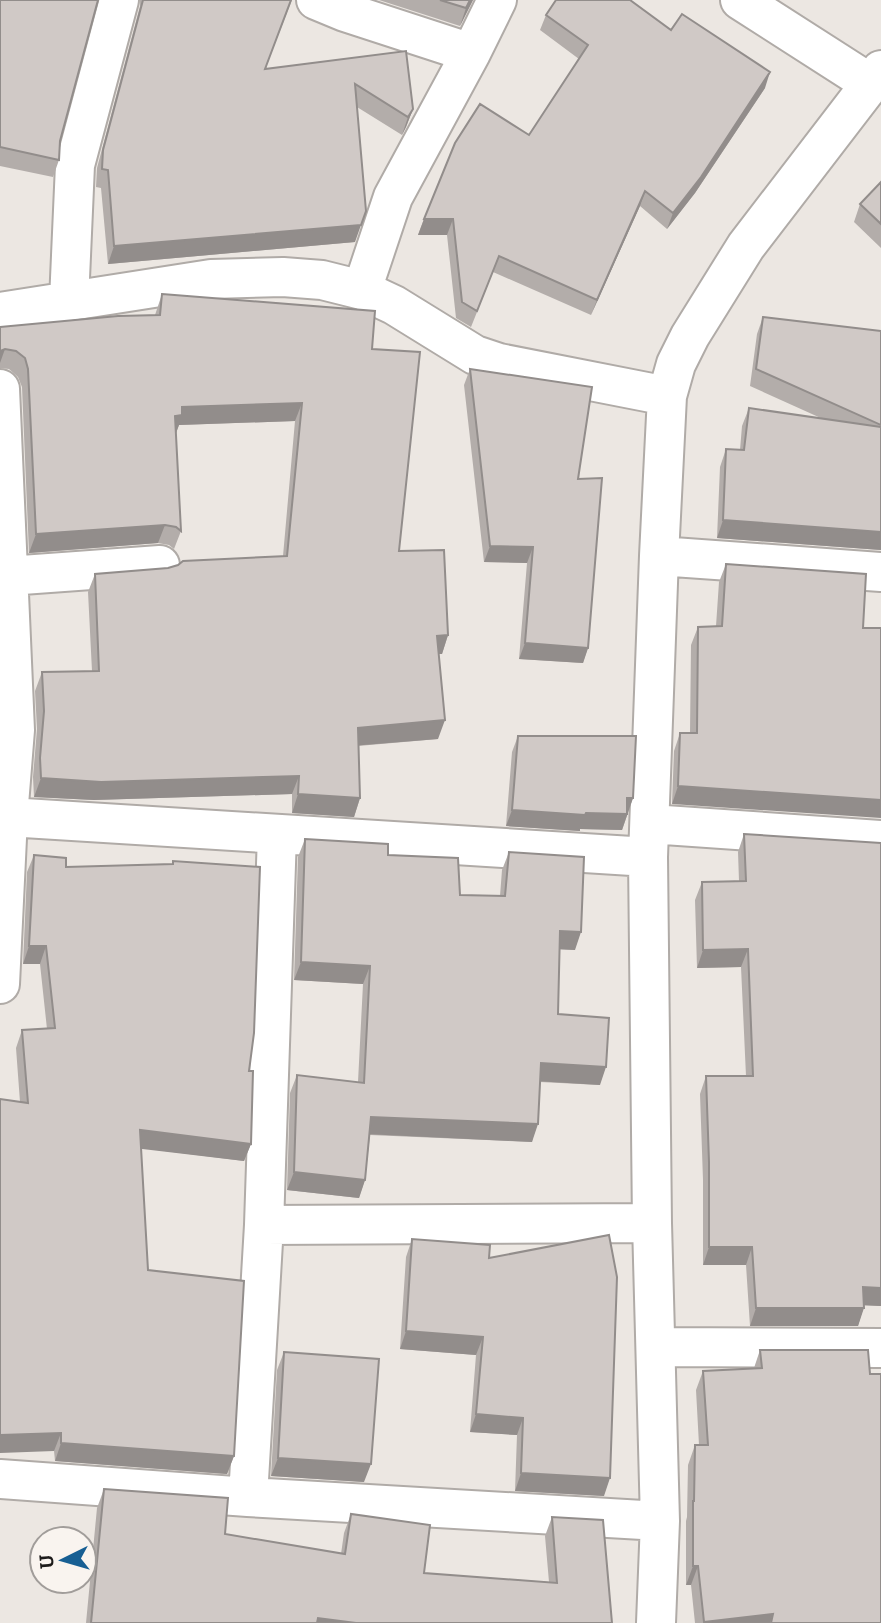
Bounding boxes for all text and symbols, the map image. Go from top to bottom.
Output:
north arrow [28,1525,98,1595]
text: U [34,1553,59,1569]

